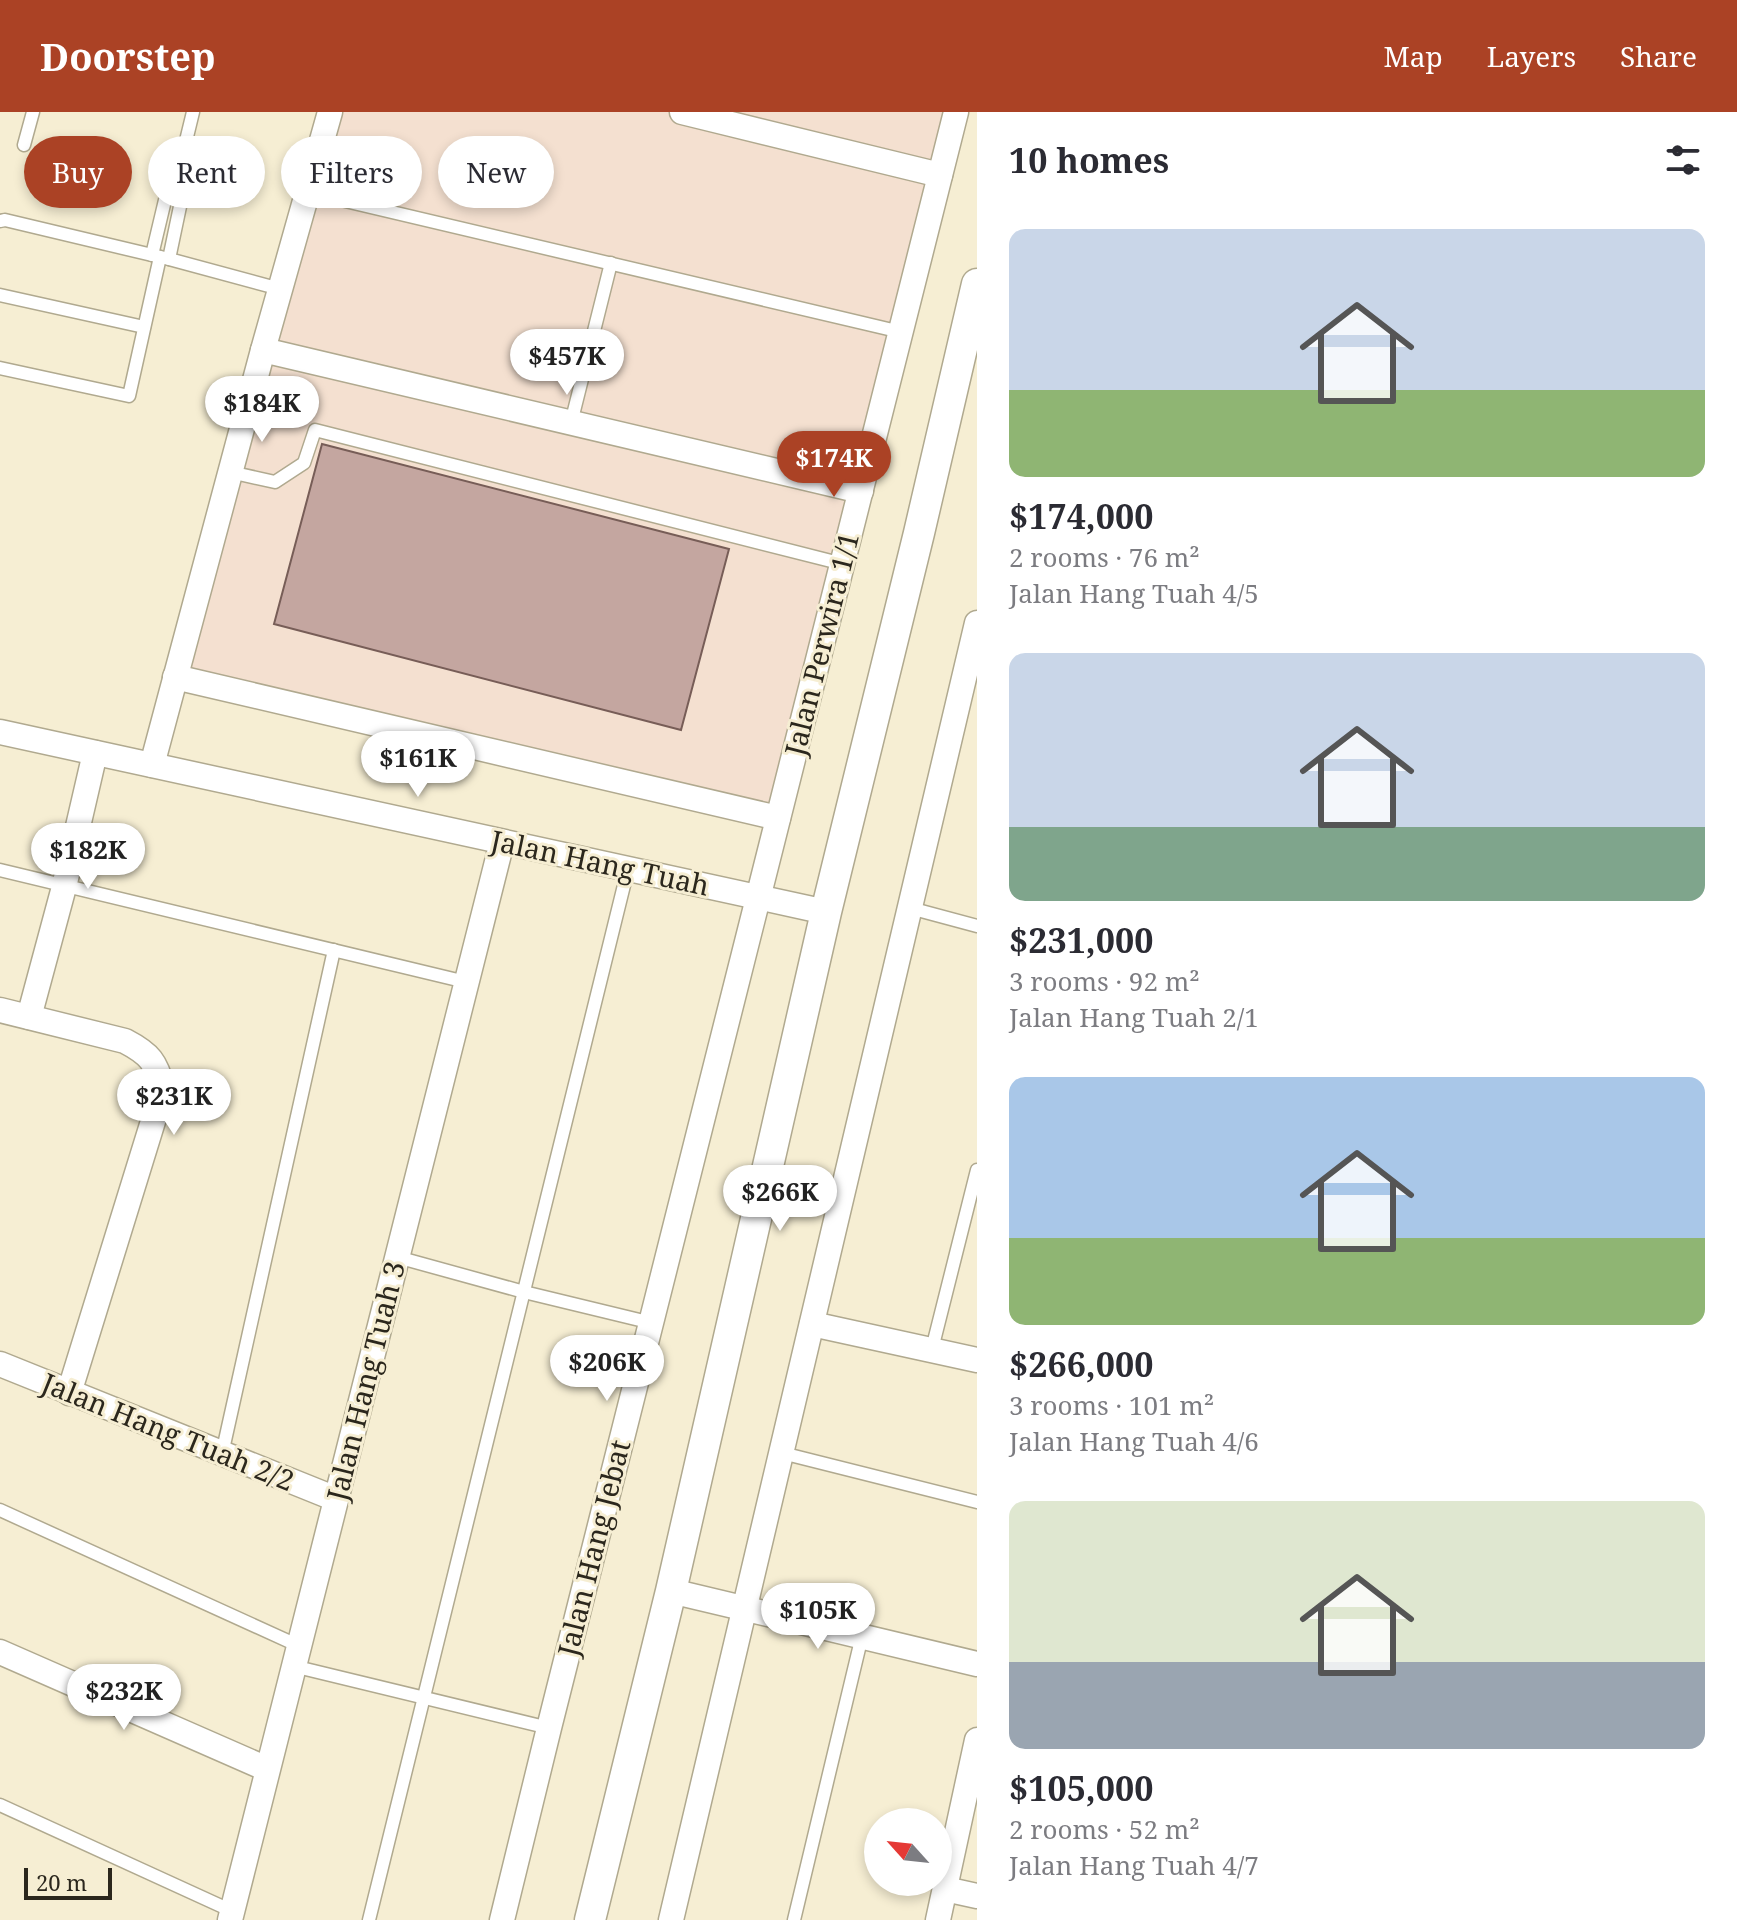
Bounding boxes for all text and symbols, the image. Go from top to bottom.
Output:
text: Doorstep [40,30,216,82]
text: Map [1384,37,1443,75]
text: Layers [1487,37,1576,75]
text: Share [1620,37,1697,75]
chip: Buy [24,136,132,208]
chip: Rent [148,136,265,208]
chip: Filters [281,136,422,208]
chip: New [438,136,554,208]
text: 10 homes [1009,137,1169,183]
icon: filters [1661,138,1705,182]
icon: home [1285,281,1429,425]
pin: $457K [511,329,623,397]
text: $457K [528,337,606,373]
pin: $184K [206,376,318,444]
text: $184K [223,384,301,420]
pin: $174K [778,431,890,499]
text: $174K [795,439,873,475]
text: $174,000 [1009,493,1153,539]
street label: Jalan Perwira 1/1 [775,528,867,760]
text: 2 rooms · 76 m² [1009,539,1200,575]
text: Jalan Hang Tuah 4/5 [1009,575,1259,611]
icon: home [1285,705,1429,849]
pin: $161K [362,731,474,799]
text: $161K [379,739,457,775]
street label: Jalan Hang Tuah [487,820,713,904]
pin: $182K [32,823,144,891]
text: $182K [49,831,127,867]
text: $231,000 [1009,917,1153,963]
text: 3 rooms · 92 m² [1009,963,1200,999]
text: Jalan Hang Tuah 2/1 [1009,999,1259,1035]
pin: $231K [118,1069,230,1137]
text: $231K [135,1077,213,1113]
icon: home [1285,1129,1429,1273]
pin: $266K [724,1165,836,1233]
text: $266K [741,1173,819,1209]
street label: Jalan Hang Tuah 3 [317,1257,413,1505]
pin: $206K [551,1335,663,1403]
text: $266,000 [1009,1341,1153,1387]
text: $206K [568,1343,646,1379]
street label: Jalan Hang Tuah 2/2 [36,1363,300,1499]
text: 3 rooms · 101 m² [1009,1387,1214,1423]
text: Jalan Hang Tuah 4/6 [1009,1423,1259,1459]
street label: Jalan Hang Jebat [548,1435,638,1661]
icon: home [1285,1553,1429,1697]
pin: $105K [762,1583,874,1651]
text: $105K [779,1591,857,1627]
pin: $232K [68,1664,180,1732]
text: $232K [85,1672,163,1708]
text: $105,000 [1009,1765,1153,1811]
north arrow [864,1808,952,1896]
map controls [864,1808,952,1896]
text: 2 rooms · 52 m² [1009,1811,1200,1847]
text: Jalan Hang Tuah 4/7 [1009,1847,1259,1883]
scale bar [24,1864,112,1900]
text: 20 m [36,1867,87,1897]

